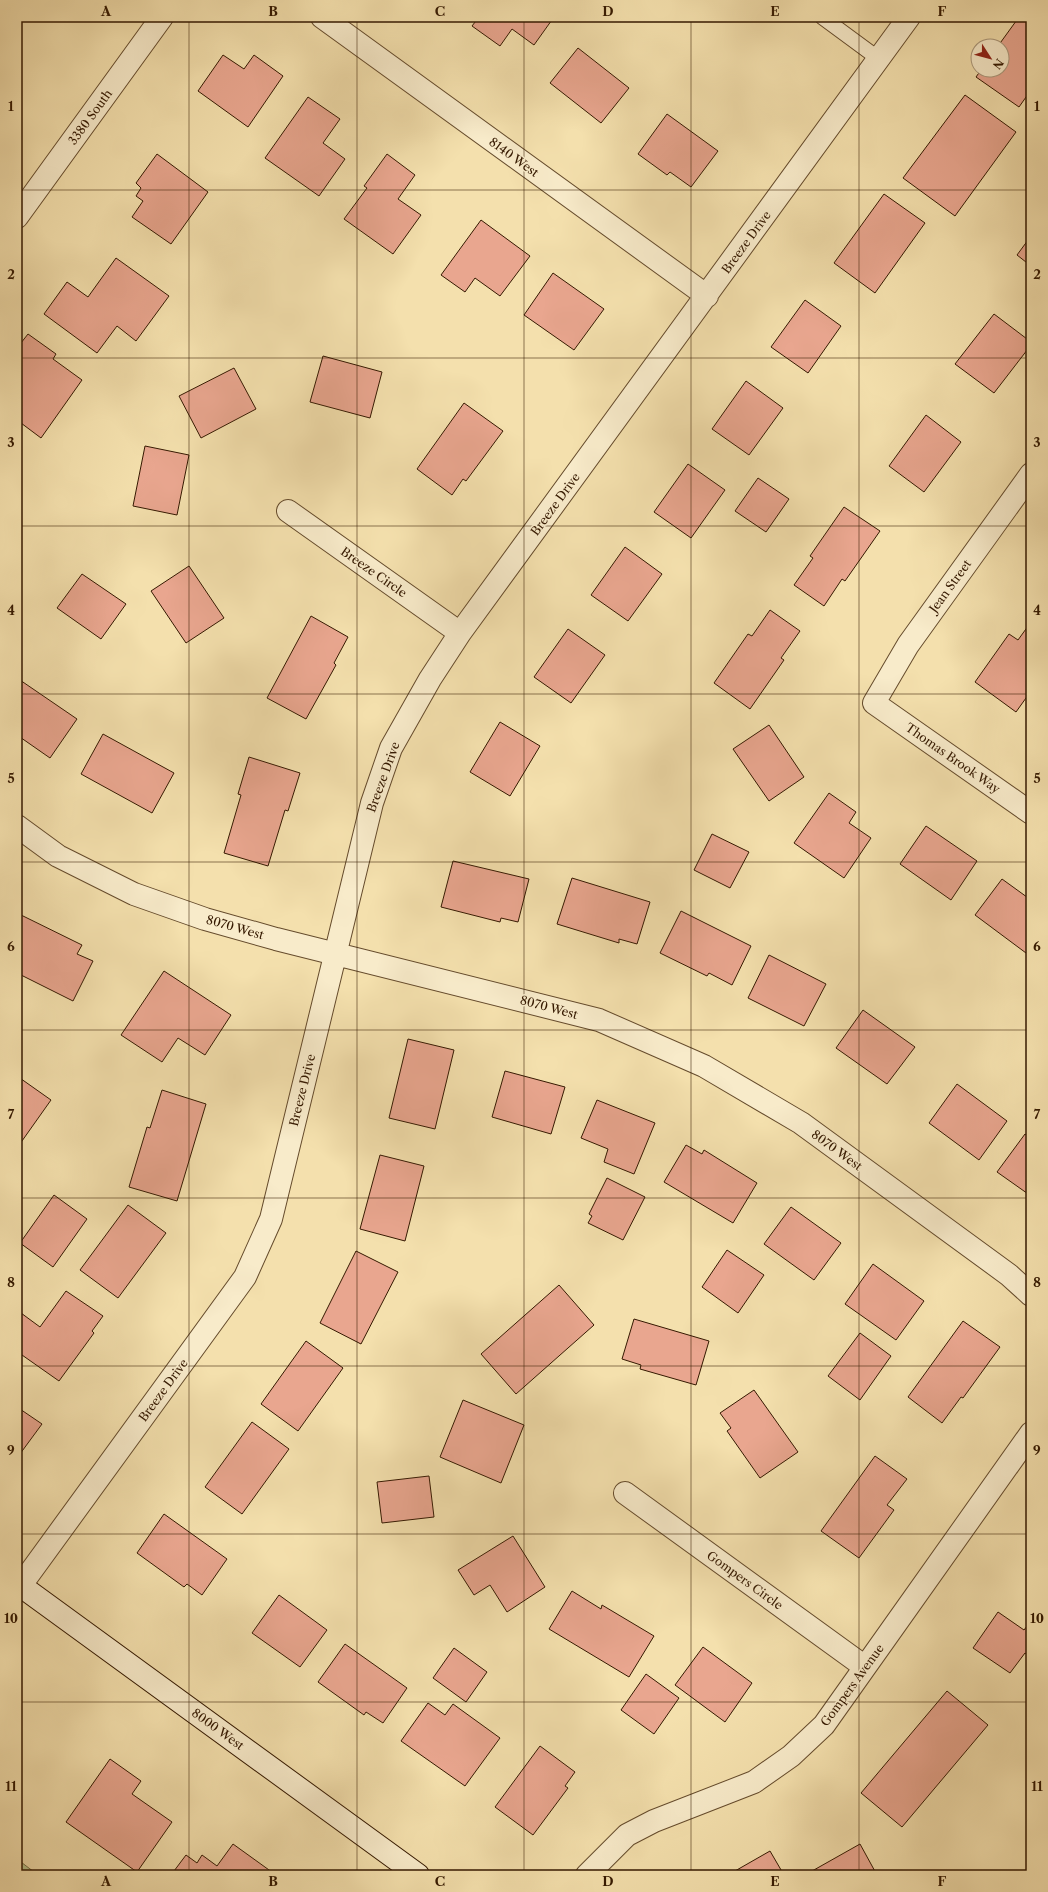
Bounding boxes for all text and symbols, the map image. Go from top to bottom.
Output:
text: A [100,3,112,19]
text: B [268,3,278,19]
text: C [435,3,445,19]
text: D [602,3,614,19]
text: E [770,3,780,19]
text: F [938,3,947,19]
north arrow [970,38,1010,78]
text: N [989,56,1007,72]
street label: 3380 South [65,86,115,148]
text: 1 [8,98,14,114]
text: 1 [1034,98,1040,114]
street label: 8140 West [486,134,542,180]
street label: Breeze Drive [718,207,774,276]
text: 2 [7,266,15,282]
text: 2 [1033,266,1041,282]
text: 3 [7,434,15,450]
text: 3 [1033,434,1041,450]
street label: Breeze Drive [527,469,583,538]
street label: Breeze Circle [338,544,410,600]
street label: Jean Street [925,556,975,617]
text: 4 [7,602,15,618]
text: 4 [1033,602,1041,618]
street label: Thomas Brook Way [903,720,1003,796]
street label: Breeze Drive [363,739,403,814]
text: 5 [7,770,15,786]
text: 5 [1033,770,1041,786]
street label: 8070 West [204,912,266,943]
text: 6 [7,938,15,954]
text: 6 [1033,938,1041,954]
street label: 8070 West [518,992,580,1022]
street label: Breeze Drive [286,1052,318,1128]
text: 7 [8,1106,15,1122]
text: 7 [1034,1106,1041,1122]
street label: 8070 West [809,1127,866,1174]
text: 8 [7,1274,15,1290]
text: 8 [1033,1274,1041,1290]
street label: Breeze Drive [135,1355,191,1424]
text: 9 [7,1442,15,1458]
text: 9 [1033,1442,1041,1458]
street label: Gompers Circle [704,1547,786,1613]
text: 10 [4,1610,18,1626]
text: 10 [1030,1610,1044,1626]
street label: Gompers Avenue [817,1641,887,1729]
street label: 8000 West [189,1705,248,1753]
text: 11 [5,1778,17,1794]
text: 11 [1031,1778,1043,1794]
text: A [100,1873,112,1889]
text: B [268,1873,278,1889]
text: C [435,1873,445,1889]
text: D [602,1873,614,1889]
text: E [770,1873,780,1889]
text: F [938,1873,947,1889]

